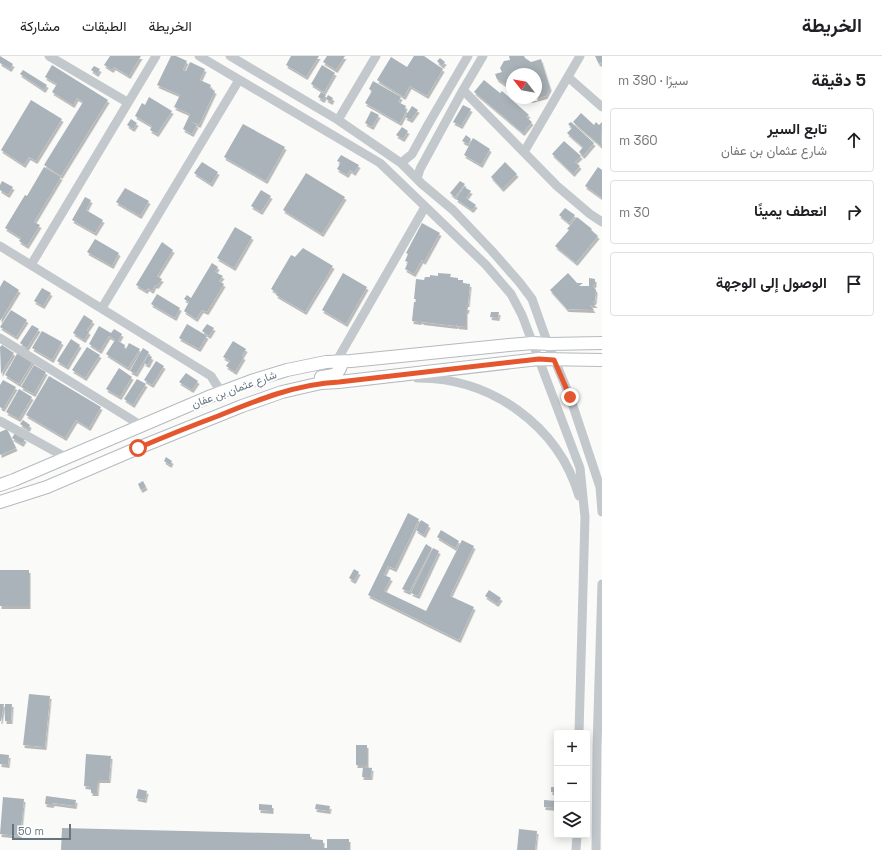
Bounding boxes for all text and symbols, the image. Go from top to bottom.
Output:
text: الخريطة [802,13,862,38]
text: مشاركة [20,17,60,35]
text: الطبقات [82,17,126,35]
text: الخريطة [148,17,192,35]
north arrow [506,68,542,104]
text: 5 دقيقة [811,69,866,91]
text: سيرًا · 390 m [618,72,688,89]
text: تابع السير [767,119,827,138]
icon: ahead [843,129,865,151]
text: 360 m [619,132,658,149]
text: شارع عثمان بن عفان [721,142,827,159]
text: انعطف يمينًا [754,201,827,220]
icon: right [843,201,865,223]
text: 30 m [619,204,650,221]
text: الوصول إلى الوجهة [716,273,827,292]
icon: arrive [843,273,865,295]
street label: شارع عثمان بن عفان [189,367,279,412]
route end [561,388,579,406]
route start [129,439,147,457]
map controls [554,730,590,838]
button: + [554,730,590,766]
button: − [554,766,590,802]
button: layers [554,802,590,838]
scale bar [12,822,71,841]
text: 50 m [18,824,44,838]

